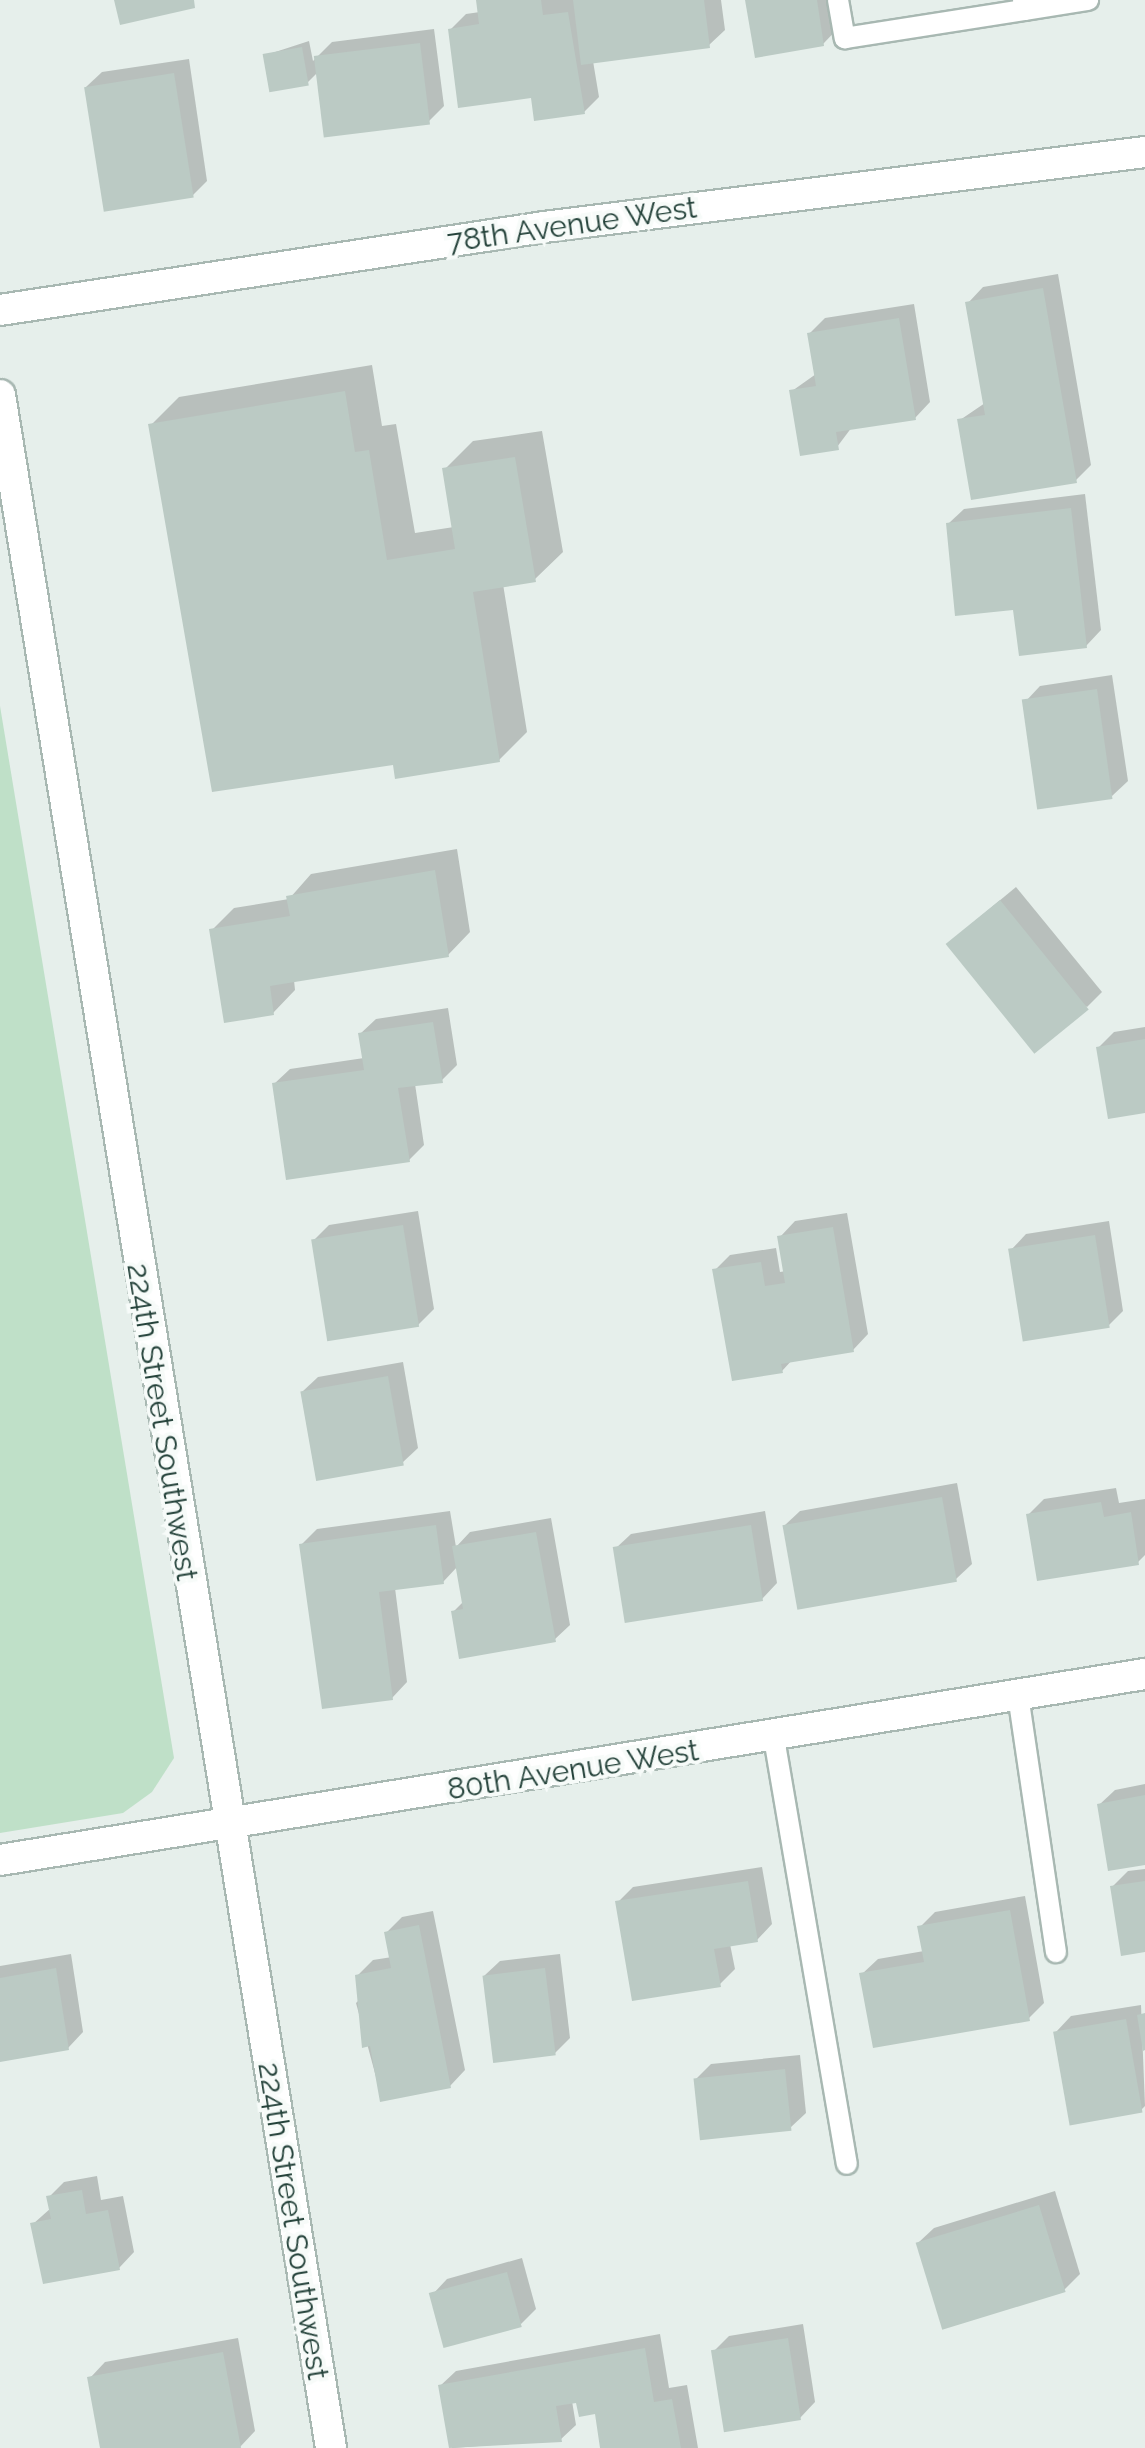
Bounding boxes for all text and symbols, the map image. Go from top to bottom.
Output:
street label: 78th Avenue West [444,190,700,260]
street label: 224th Street Southwest [119,1261,205,1583]
street label: 80th Avenue West [444,1732,702,1808]
street label: 224th Street Southwest [250,2060,336,2382]

